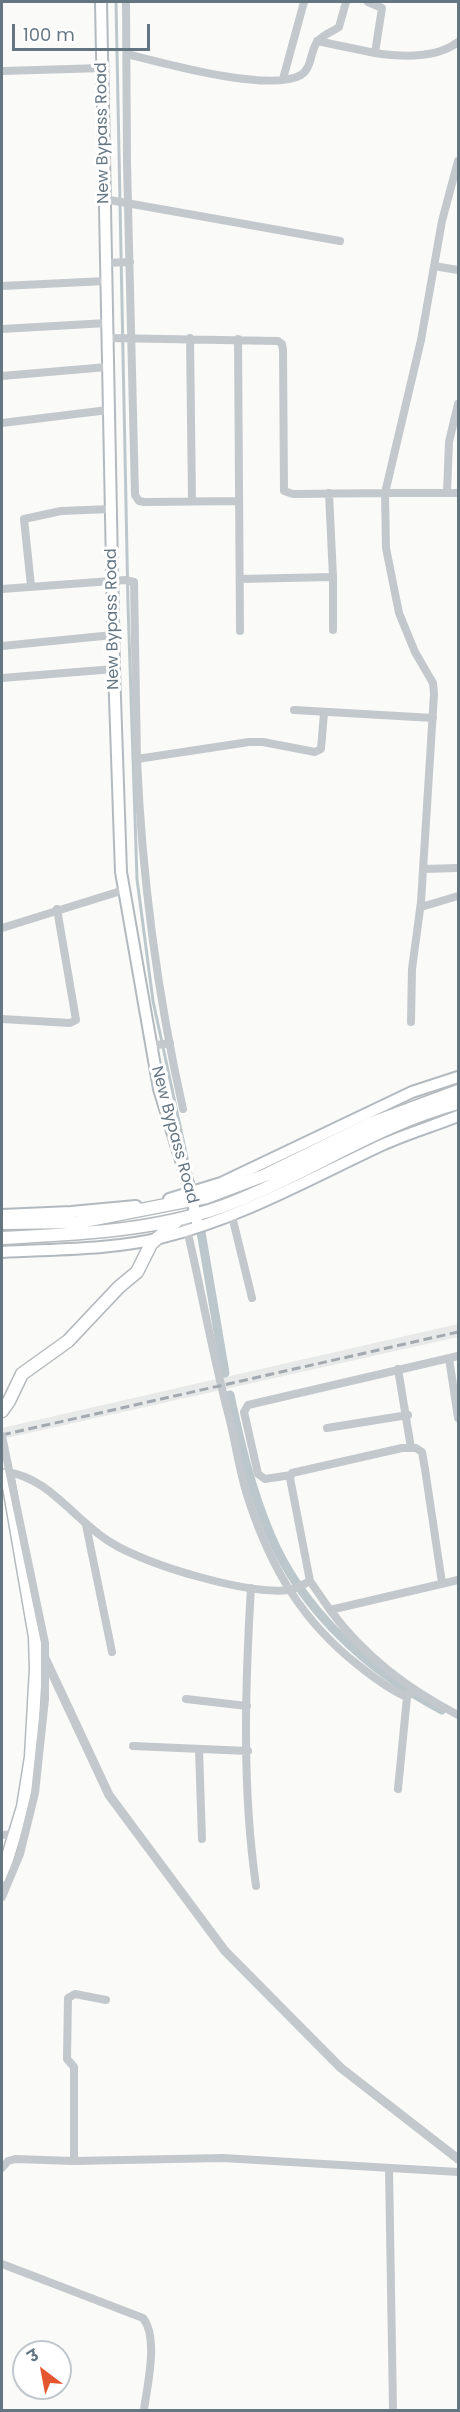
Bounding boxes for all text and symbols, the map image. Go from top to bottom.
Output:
scale bar [15,12,153,50]
text: 100 m [23,22,75,47]
street label: New Bypass Road [92,62,114,204]
street label: New Bypass Road [102,548,124,690]
street label: New Bypass Road [146,1064,202,1206]
north arrow [12,2340,72,2400]
text: उ [23,2344,43,2368]

